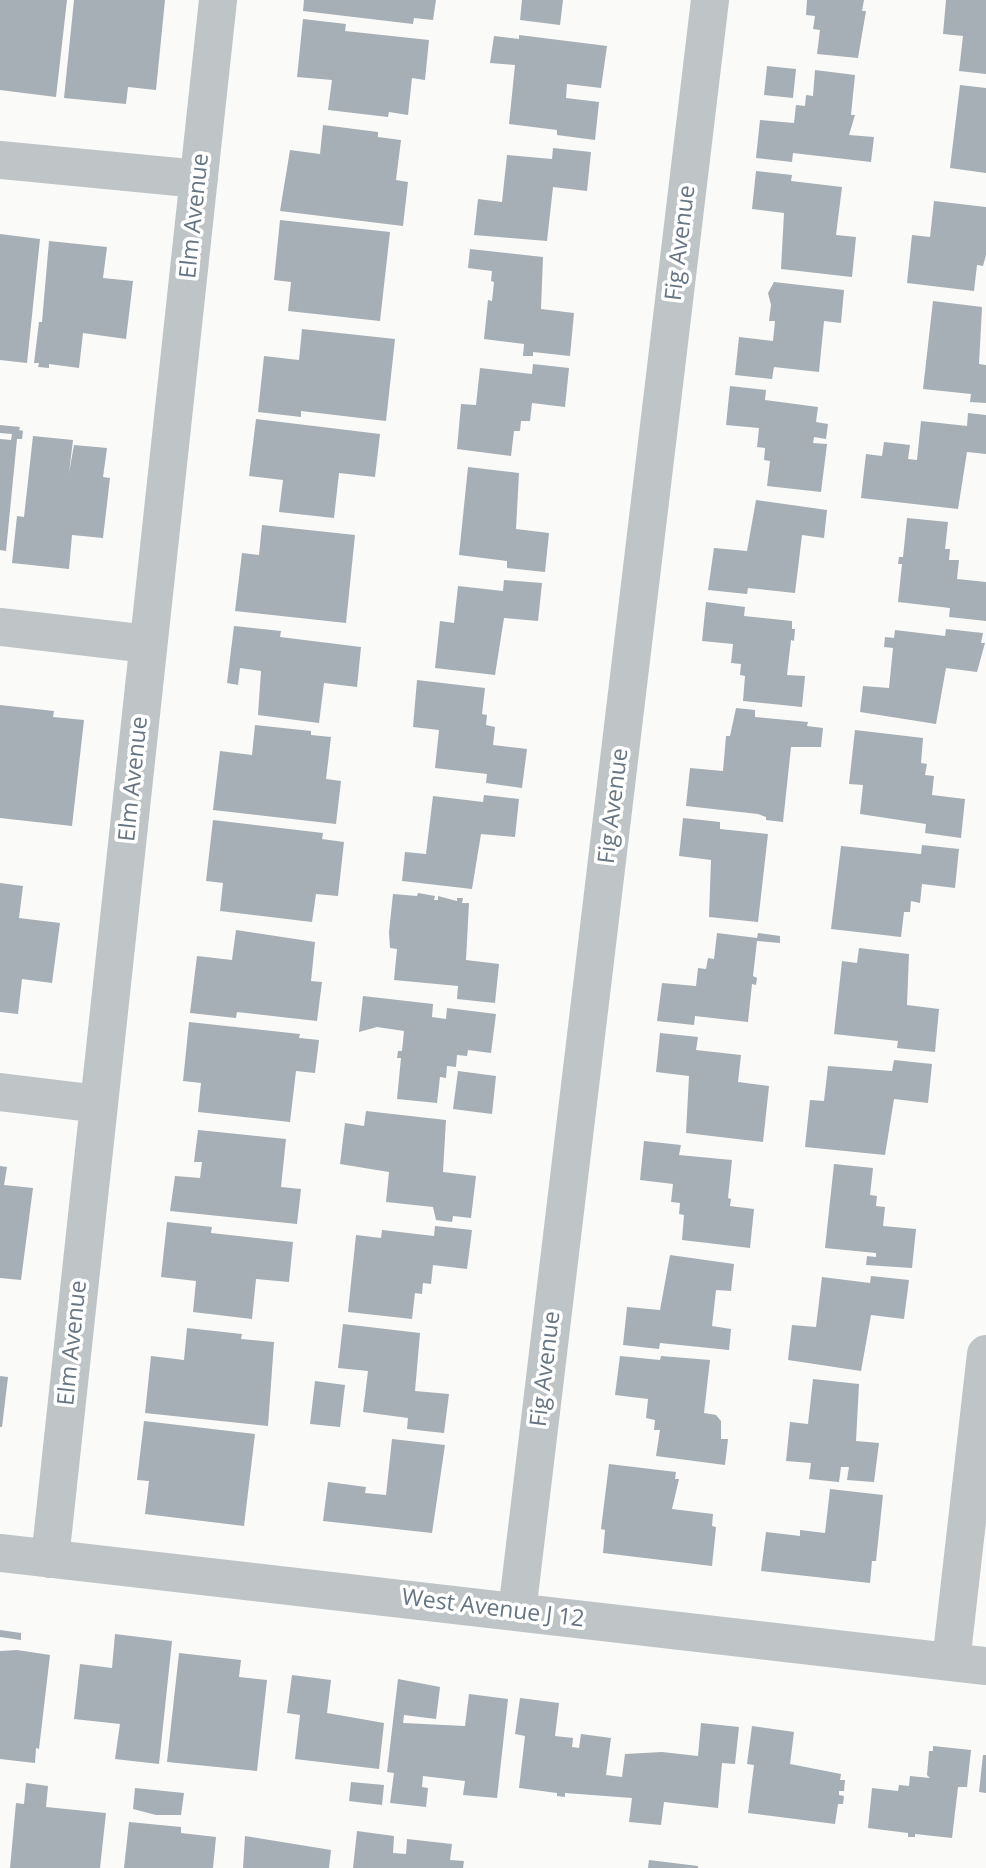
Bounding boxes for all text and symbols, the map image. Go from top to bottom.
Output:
street label: Elm Avenue [175,152,215,280]
street label: Fig Avenue [660,184,702,302]
street label: Elm Avenue [114,715,154,843]
street label: Fig Avenue [593,747,635,865]
street label: Elm Avenue [53,1279,93,1407]
street label: Fig Avenue [525,1310,567,1428]
street label: West Avenue J 12 [400,1584,586,1634]

